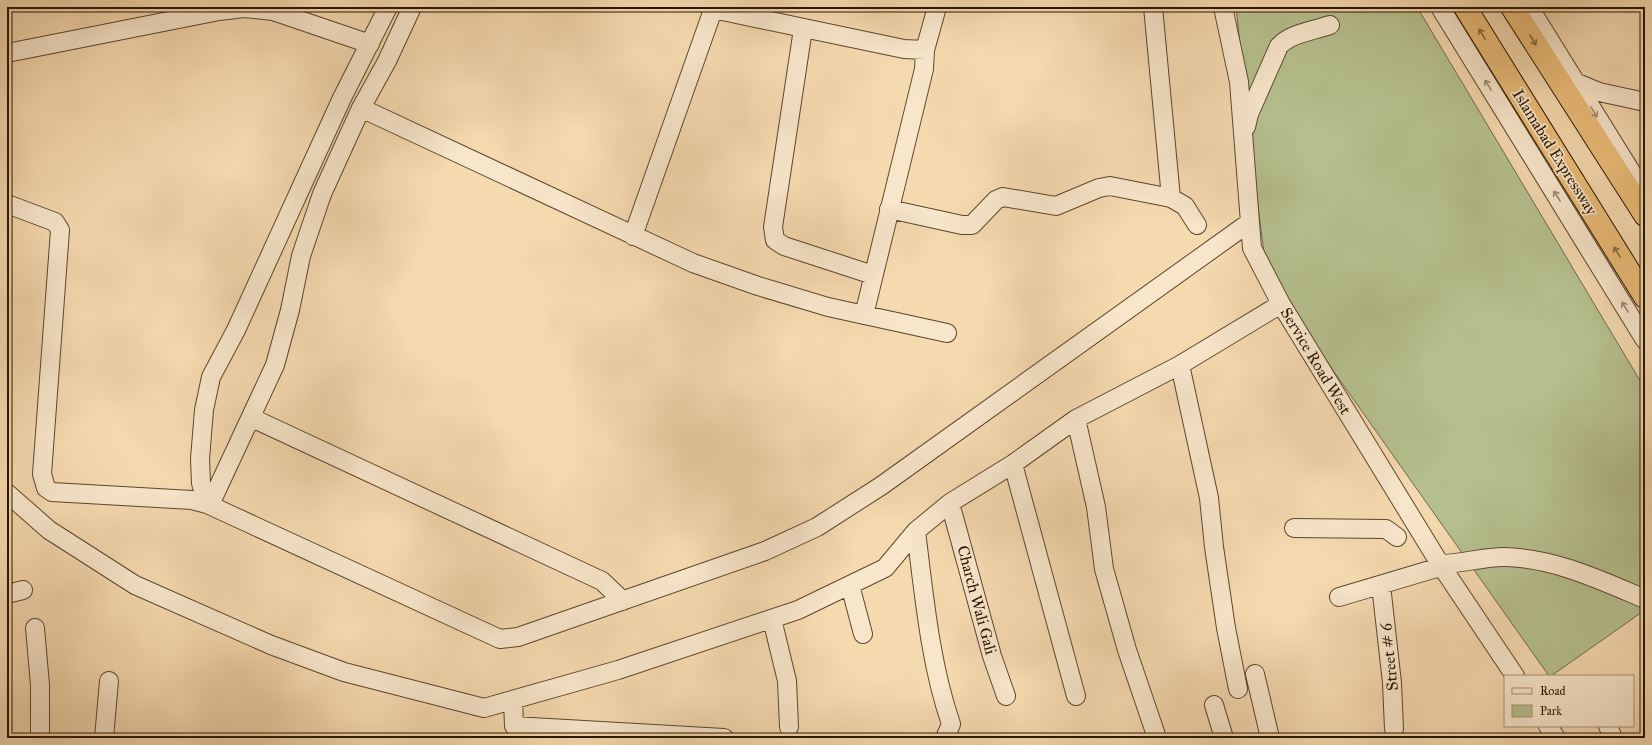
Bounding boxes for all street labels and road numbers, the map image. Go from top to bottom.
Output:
street label: Islamabad Expressway [1509,85,1602,219]
street label: Service Road West [1277,304,1356,418]
street label: Charch Wali Gali [953,543,1001,657]
street label: Street # 6 [1376,621,1402,692]

